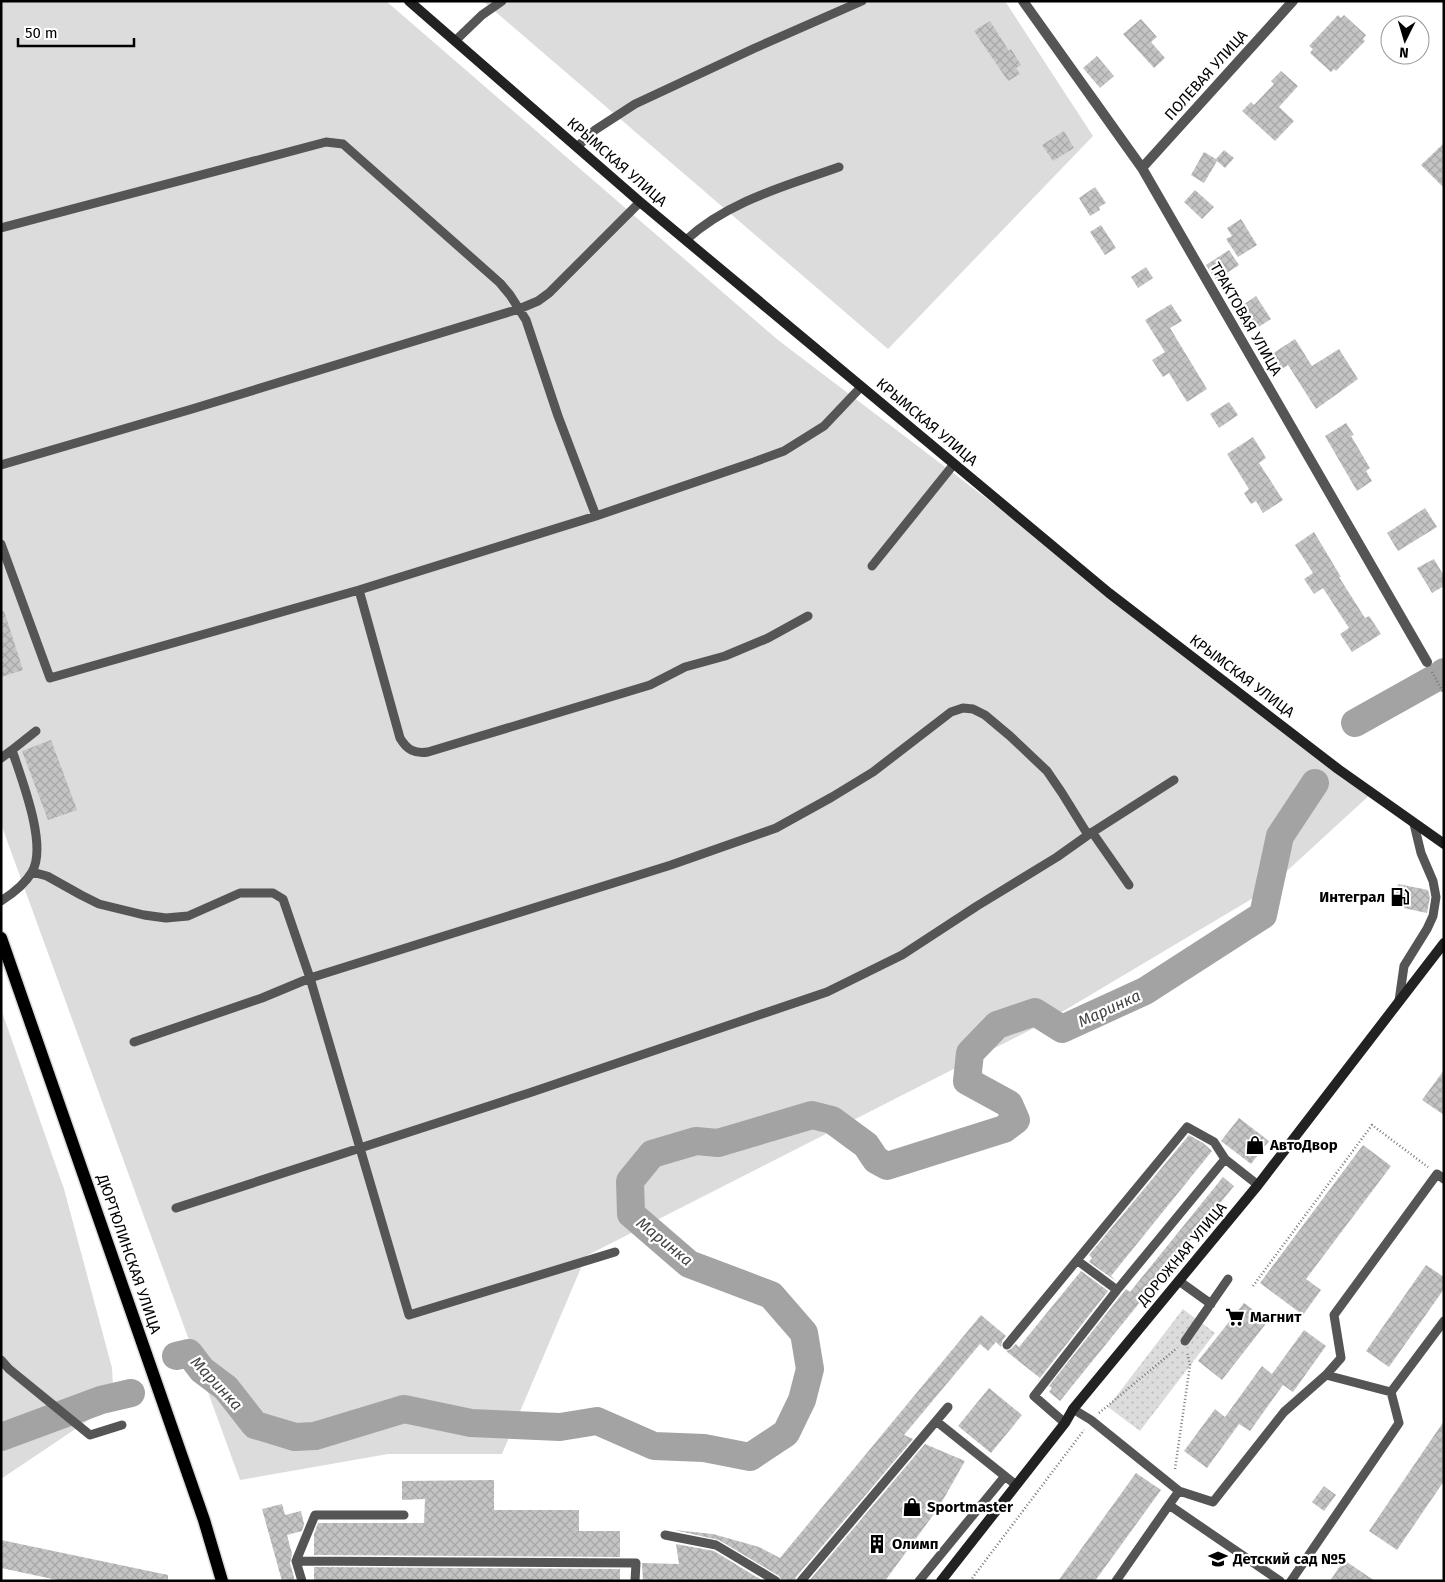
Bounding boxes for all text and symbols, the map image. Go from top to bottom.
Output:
scale bar [18,15,134,47]
north arrow [1380,15,1430,65]
text: 50 m [25,24,58,42]
street label: ПОЛЕВАЯ УЛИЦА [1161,26,1252,124]
text: N [1399,44,1409,61]
street label: КРЫМСКАЯ УЛИЦА [563,114,671,211]
street label: ТРАКТОВАЯ УЛИЦА [1206,259,1286,379]
street label: КРЫМСКАЯ УЛИЦА [873,374,982,470]
street label: КРЫМСКАЯ УЛИЦА [1186,631,1298,722]
fuel station icon: Интеграл [1389,886,1411,908]
place label: Интеграл [1319,888,1385,906]
water label: Маринка [1075,986,1144,1031]
shop icon: АвтоДвор [1244,1134,1266,1156]
place label: АвтоДвор [1269,1136,1338,1154]
street label: ДЮРТЮЛИНСКАЯ УЛИЦА [93,1171,165,1337]
street label: ДОРОЖНАЯ УЛИЦА [1133,1198,1231,1310]
water label: Маринка [633,1213,697,1270]
supermarket icon: Магнит [1224,1306,1246,1328]
place label: Магнит [1250,1308,1302,1326]
water label: Маринка [187,1352,246,1414]
shop icon: Sportmaster [901,1496,923,1518]
place label: Sportmaster [927,1498,1014,1516]
building icon: Олимп [866,1533,888,1555]
place label: Олимп [892,1535,938,1553]
school or university icon: Детский сад №5 [1207,1548,1229,1570]
place label: Детский сад №5 [1232,1550,1346,1568]

